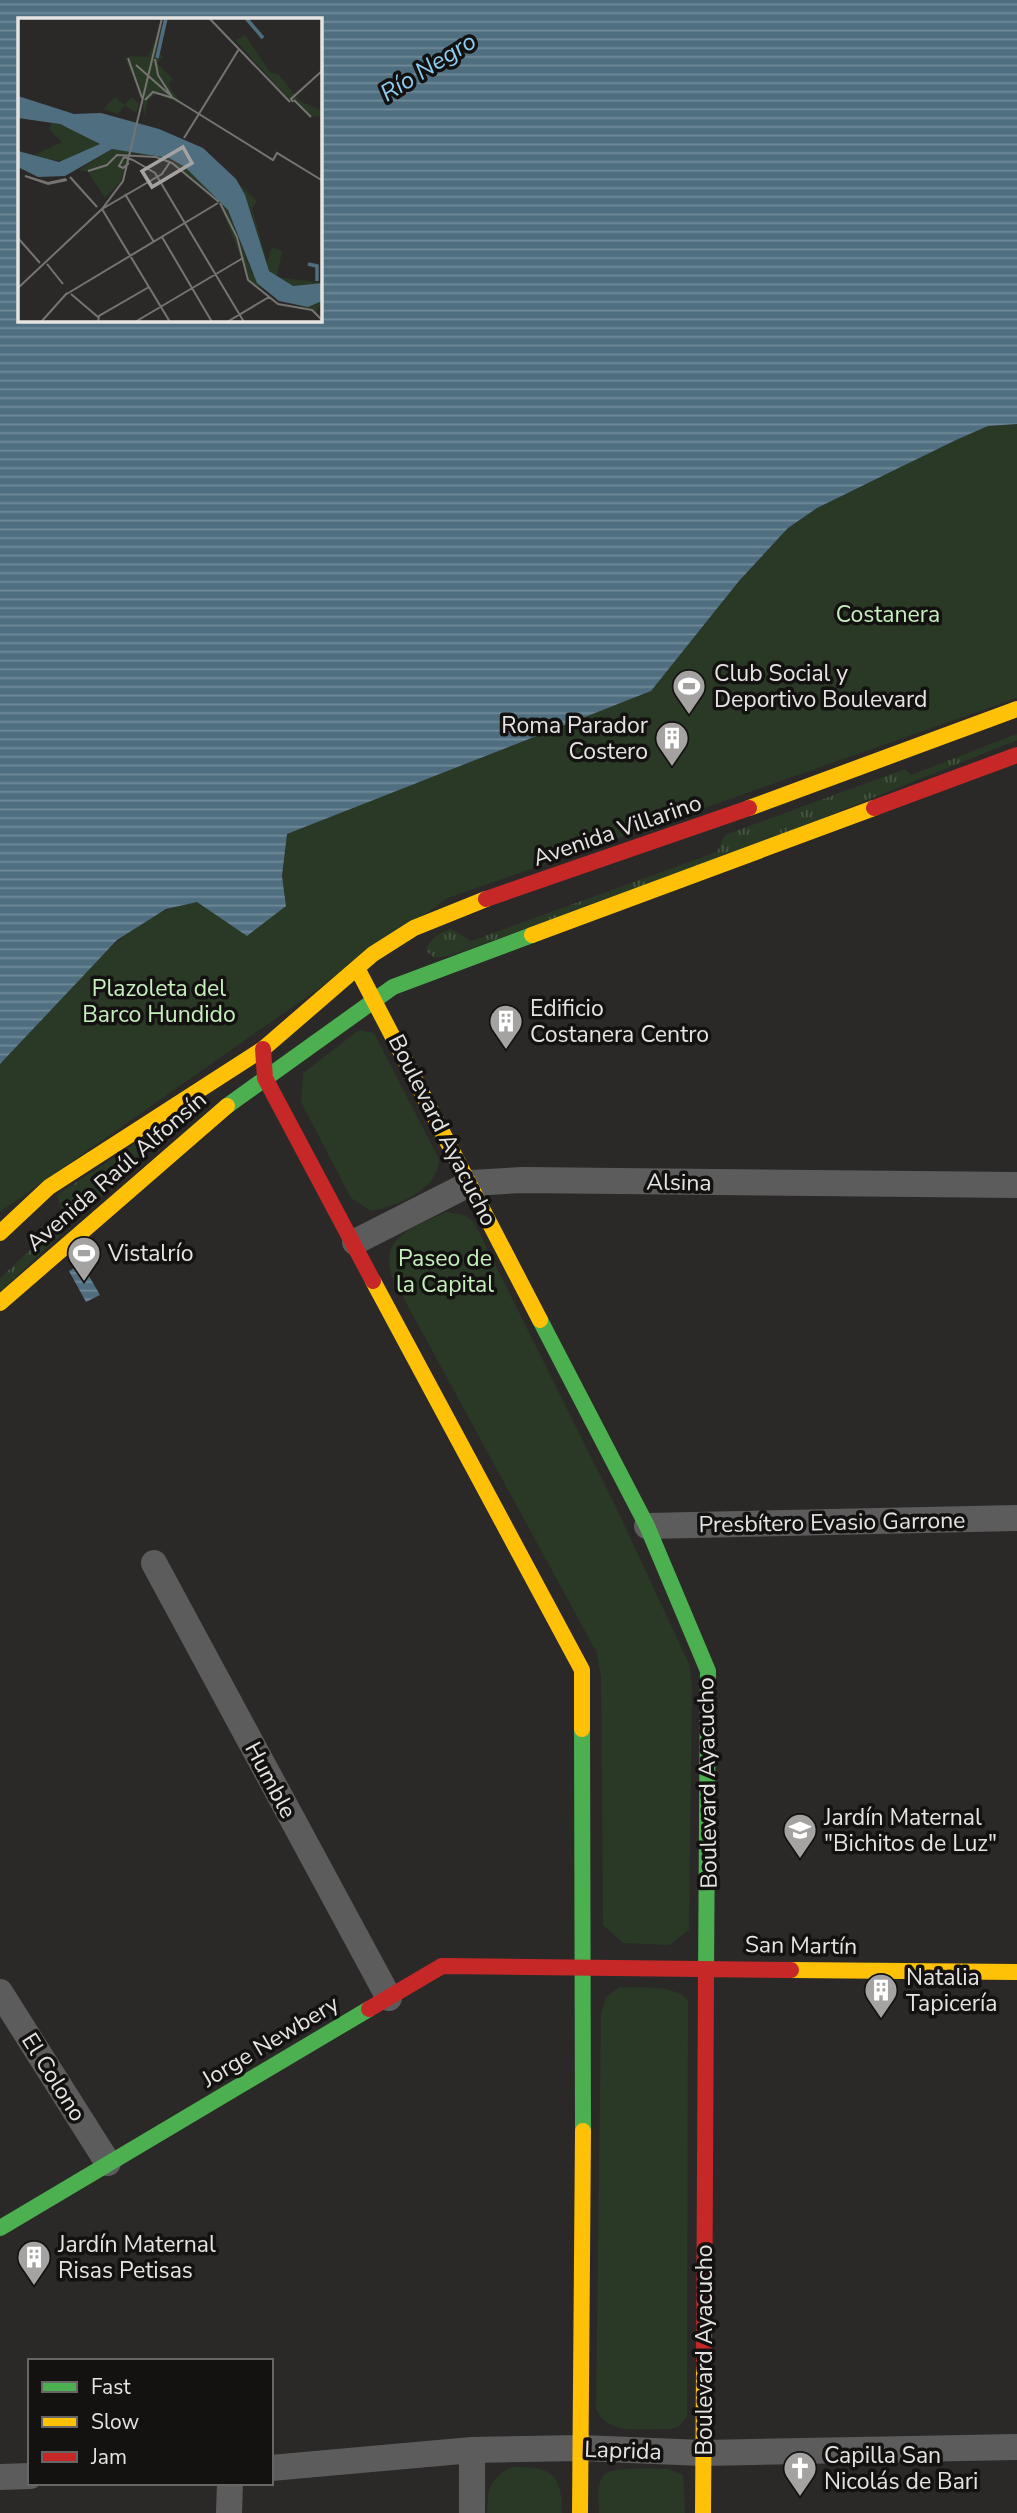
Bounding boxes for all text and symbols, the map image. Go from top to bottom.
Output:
inset map [18,18,322,322]
water label: Río Negro [374,25,482,109]
park label: Costanera [836,599,940,630]
place label: Club Social y Deportivo Boulevard [714,658,927,715]
sports icon: Club Social y Deportivo Boulevard [670,667,708,716]
place label: Roma Parador Costero [501,710,649,767]
building icon: Roma Parador Costero [653,719,691,768]
street label: Avenida Villarino [529,787,706,874]
park label: Plazoleta del Barco Hundido [82,973,236,1030]
place label: Edificio Costanera Centro [530,993,709,1050]
building icon: Edificio Costanera Centro [487,1002,525,1051]
street label: Boulevard Ayacucho [381,1029,504,1231]
street label: Avenida Raúl Alfonsín [20,1084,213,1258]
street label: Alsina [646,1166,712,1199]
sports icon: Vistalrío [65,1234,103,1283]
place label: Vistalrío [107,1238,194,1269]
park label: Paseo de la Capital [396,1243,494,1300]
street label: Presbítero Evasio Garrone [698,1505,966,1540]
street label: Boulevard Ayacucho [690,1677,725,1889]
street label: Humble [238,1737,304,1824]
place label: Jardín Maternal "Bichitos de Luz" [823,1802,997,1859]
school or university icon: Jardín Maternal "Bichitos de Luz" [781,1811,819,1860]
street label: San Martín [744,1929,857,1962]
place label: Natalia Tapicería [906,1962,997,2019]
building icon: Natalia Tapicería [862,1971,900,2020]
street label: Jorge Newbery [195,1988,345,2095]
street label: El Colono [14,2027,93,2127]
place label: Jardín Maternal Risas Petisas [57,2229,216,2286]
building icon: Jardín Maternal Risas Petisas [15,2238,53,2287]
street label: Boulevard Ayacucho [689,2244,720,2456]
legend [28,2359,273,2485]
text: Fast [91,2373,131,2401]
text: Slow [91,2408,140,2436]
street label: Laprida [584,2434,662,2467]
place label: Capilla San Nicolás de Bari [824,2440,978,2497]
text: Jam [90,2443,127,2471]
church icon: Capilla San Nicolás de Bari [781,2449,819,2498]

